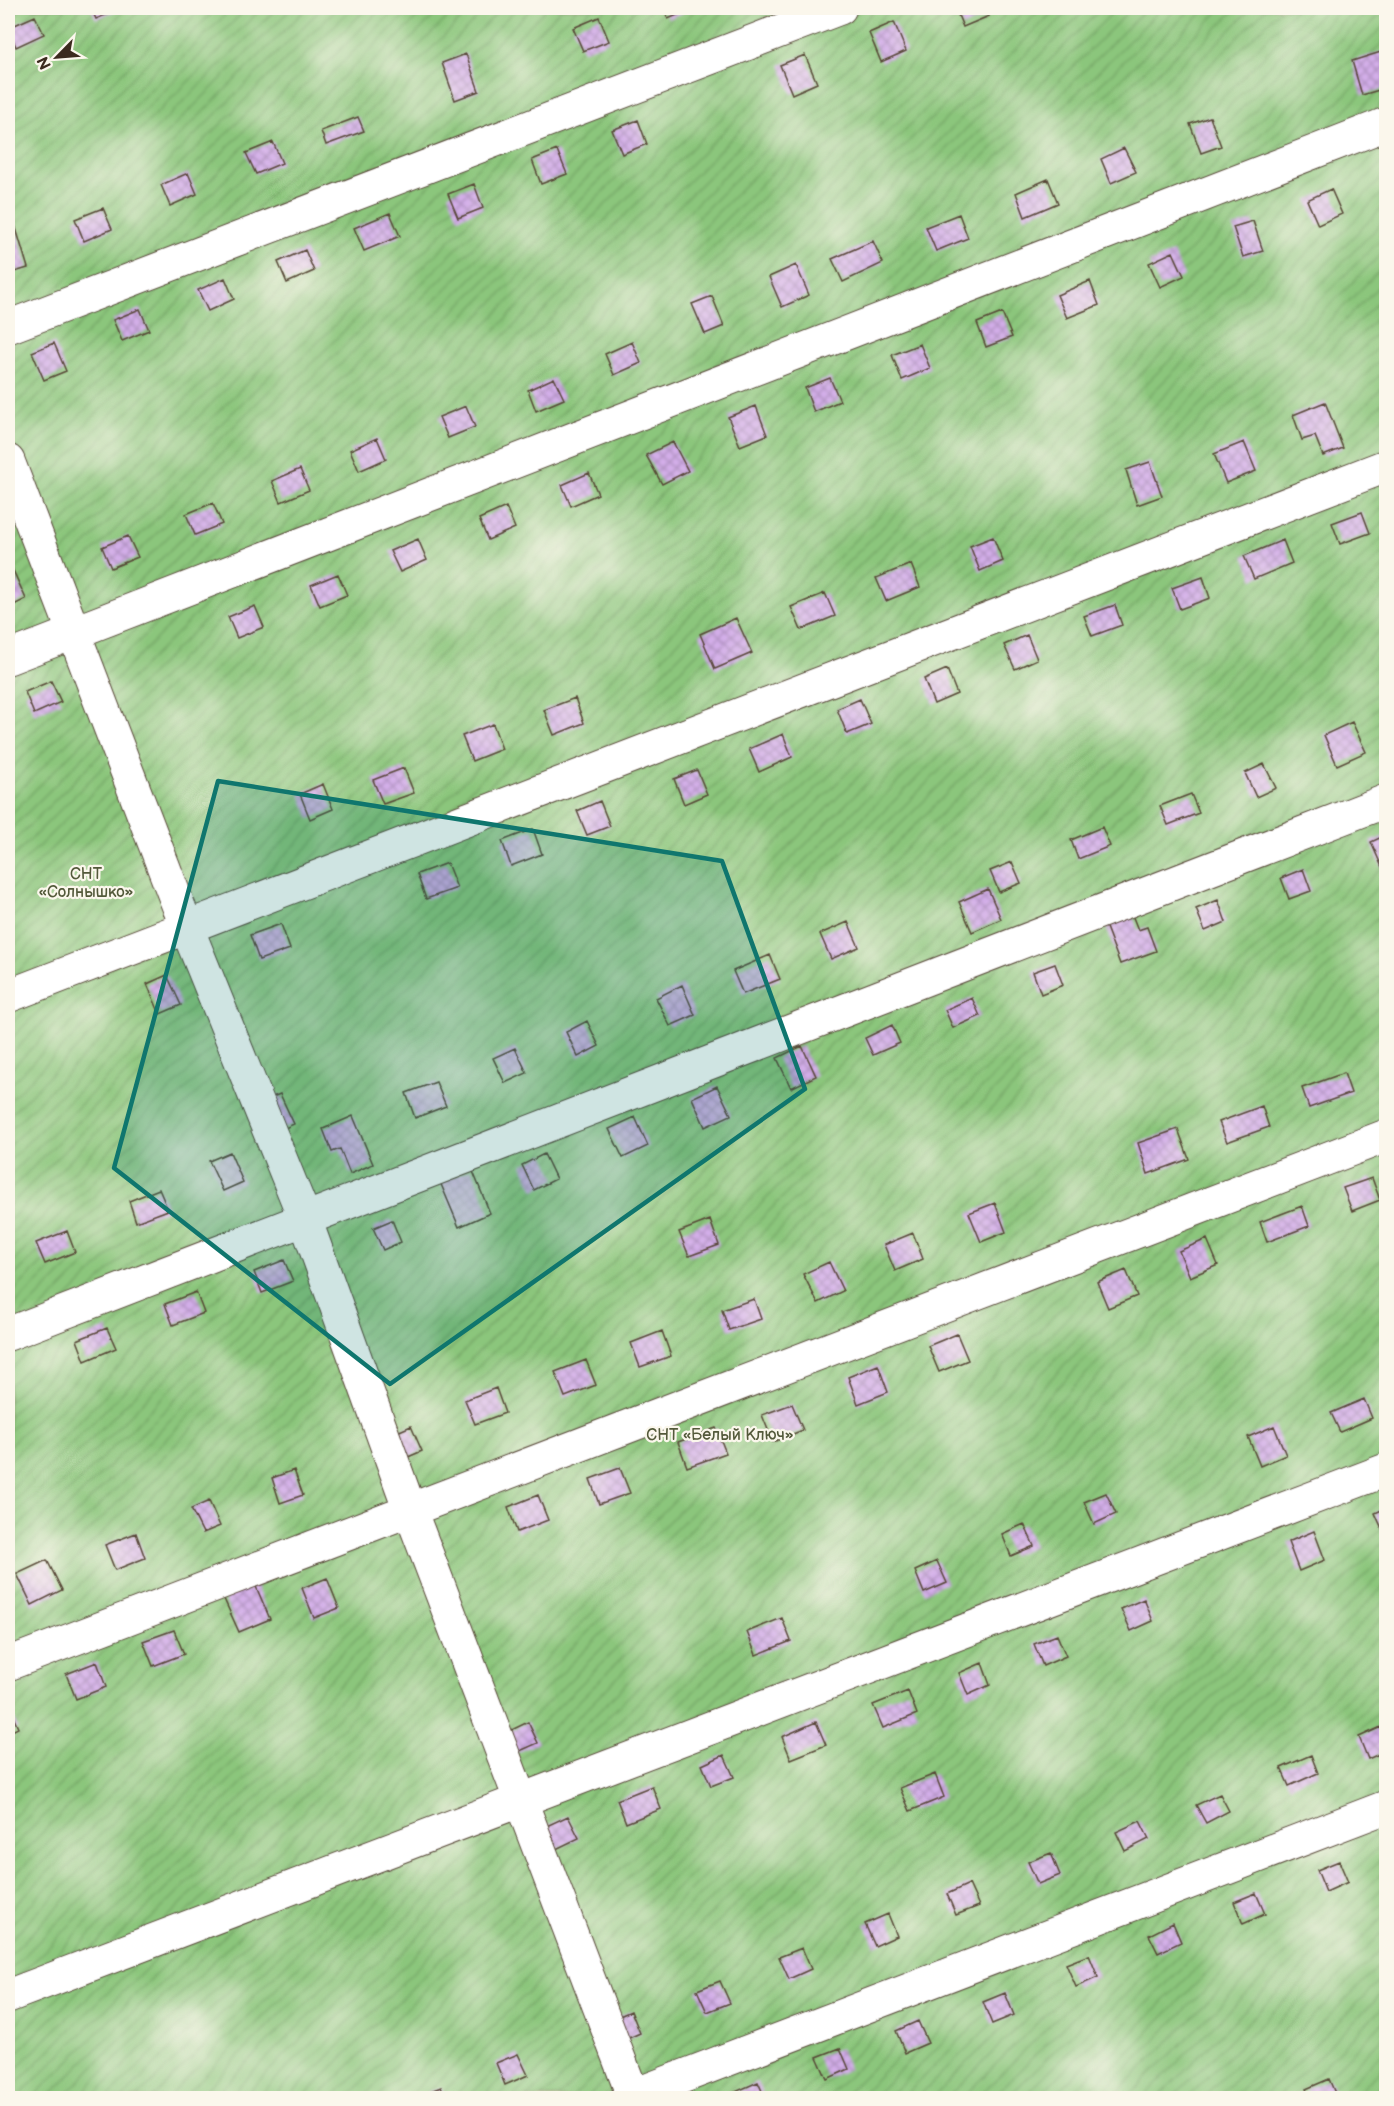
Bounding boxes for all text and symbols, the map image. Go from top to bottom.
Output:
north arrow [27,27,87,87]
text: N [34,53,56,72]
park label: СНТ «Солнышко» [39,865,134,902]
park label: СНТ «Белый Ключ» [646,1426,794,1445]

